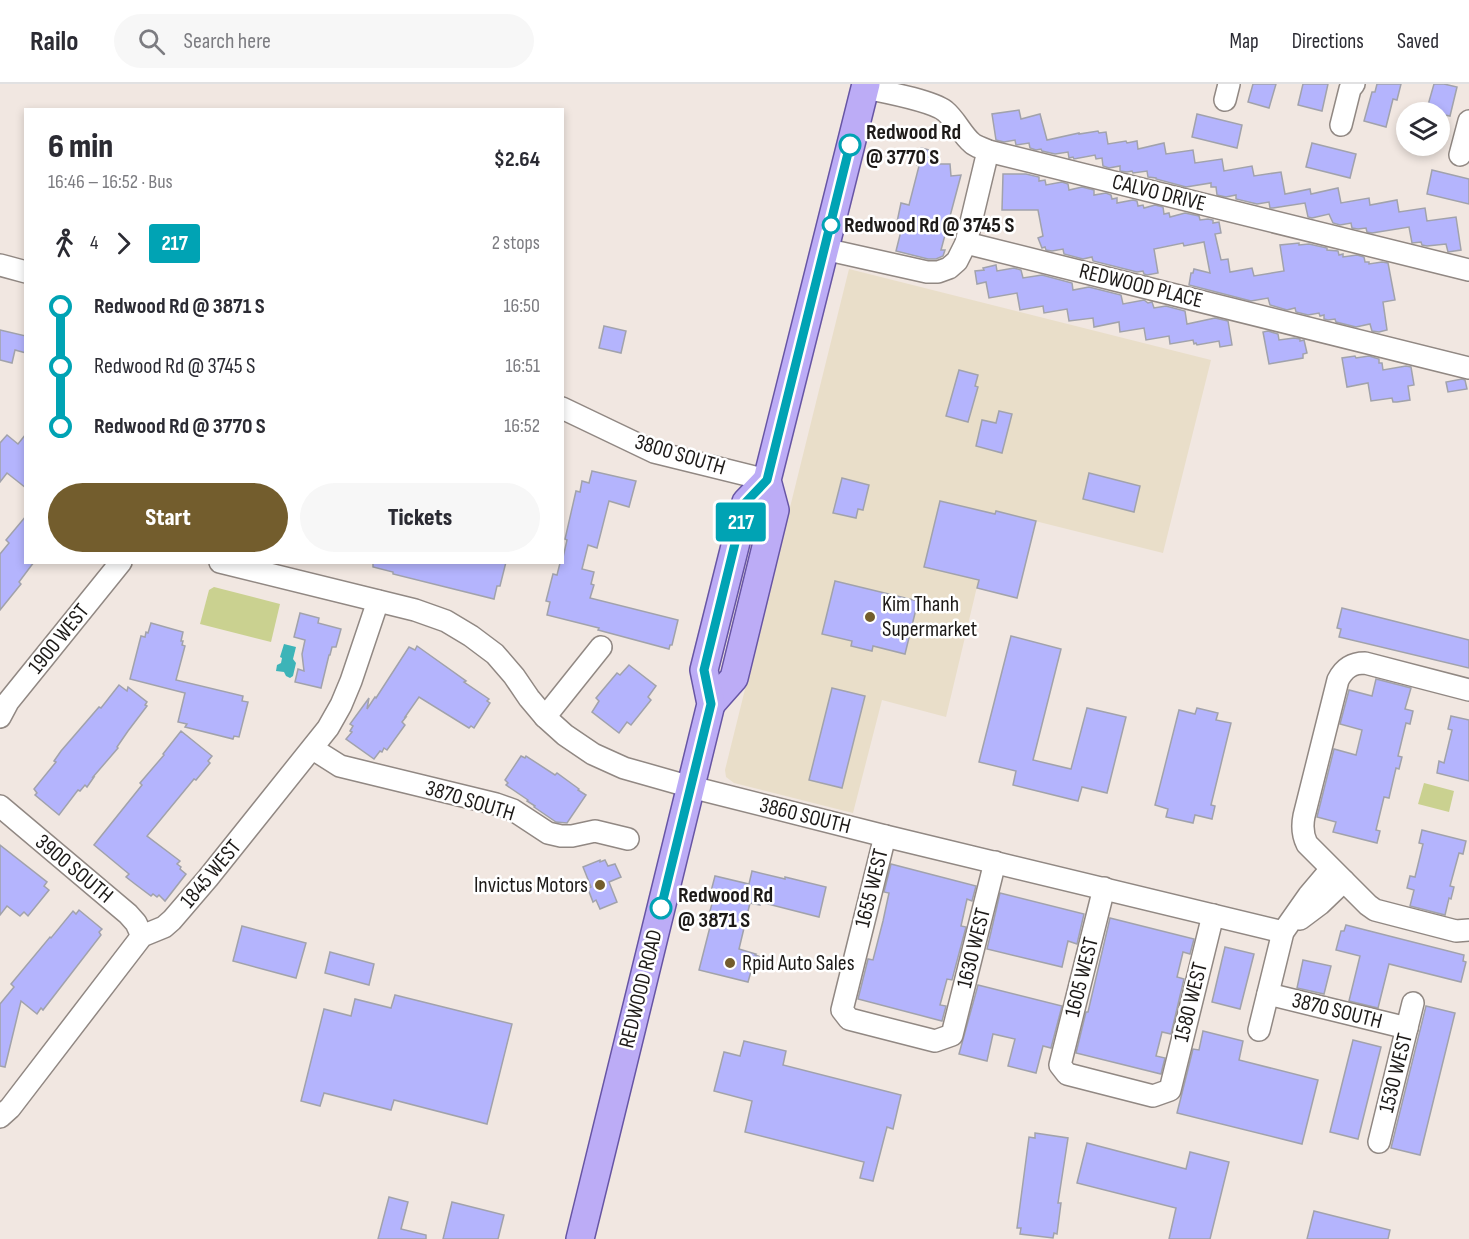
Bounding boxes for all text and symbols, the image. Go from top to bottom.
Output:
search box [114,14,534,68]
text: Railo [30,25,78,58]
icon: search [135,25,168,58]
text: Search here [183,28,271,55]
text: Map [1229,29,1259,54]
text: Directions [1292,29,1364,54]
text: Saved [1397,29,1439,54]
map controls [1396,102,1450,156]
button: layers [1396,102,1450,156]
place label: Redwood Rd @ 3770 S [866,119,961,171]
text: 6 min [48,127,113,167]
marker: Redwood Rd @ 3770 S [839,134,861,156]
text: $2.64 [494,146,540,173]
street label: CALVO DRIVE [1109,168,1209,218]
text: 16:46 – 16:52 · Bus [48,170,173,194]
place label: Redwood Rd @ 3745 S [844,212,1014,239]
marker: Redwood Rd @ 3745 S [822,216,840,234]
icon: walk [48,227,81,260]
icon: forward [107,227,140,260]
text: 4 [90,231,98,255]
text: 217 [161,231,188,256]
text: 2 stops [492,231,540,255]
street label: REDWOOD PLACE [1076,258,1206,314]
text: Redwood Rd @ 3871 S [94,293,265,320]
text: 16:50 [504,294,540,318]
text: Redwood Rd @ 3745 S [94,353,255,380]
text: 16:51 [505,354,540,378]
text: Redwood Rd @ 3770 S [94,413,266,440]
text: 16:52 [504,414,540,438]
street label: 3800 SOUTH [631,428,729,482]
button: Start [48,483,288,552]
button: Tickets [300,483,540,552]
line badge: 217 [706,502,776,542]
text: 217 [728,510,754,535]
place label: Kim Thanh Supermarket [882,591,978,643]
street label: 1900 WEST [23,599,95,679]
marker: Kim Thanh Supermarket [863,610,877,624]
street label: 3870 SOUTH [422,775,518,827]
street label: 3860 SOUTH [757,792,853,840]
street label: 3900 SOUTH [30,829,118,909]
street label: 1845 WEST [175,834,247,914]
street label: 1655 WEST [849,846,895,930]
place label: Invictus Motors [474,872,588,899]
marker: Invictus Motors [593,878,607,892]
place label: Redwood Rd @ 3871 S [678,882,773,934]
marker: Redwood Rd @ 3871 S [650,897,672,919]
street label: 1630 WEST [951,905,997,991]
street label: REDWOOD ROAD [613,927,669,1051]
street label: 1605 WEST [1059,934,1105,1020]
place label: Rpid Auto Sales [742,950,855,977]
marker: Rpid Auto Sales [723,956,737,970]
street label: 1580 WEST [1168,959,1214,1045]
street label: 3870 SOUTH [1289,987,1385,1035]
street label: 1530 WEST [1373,1031,1419,1115]

